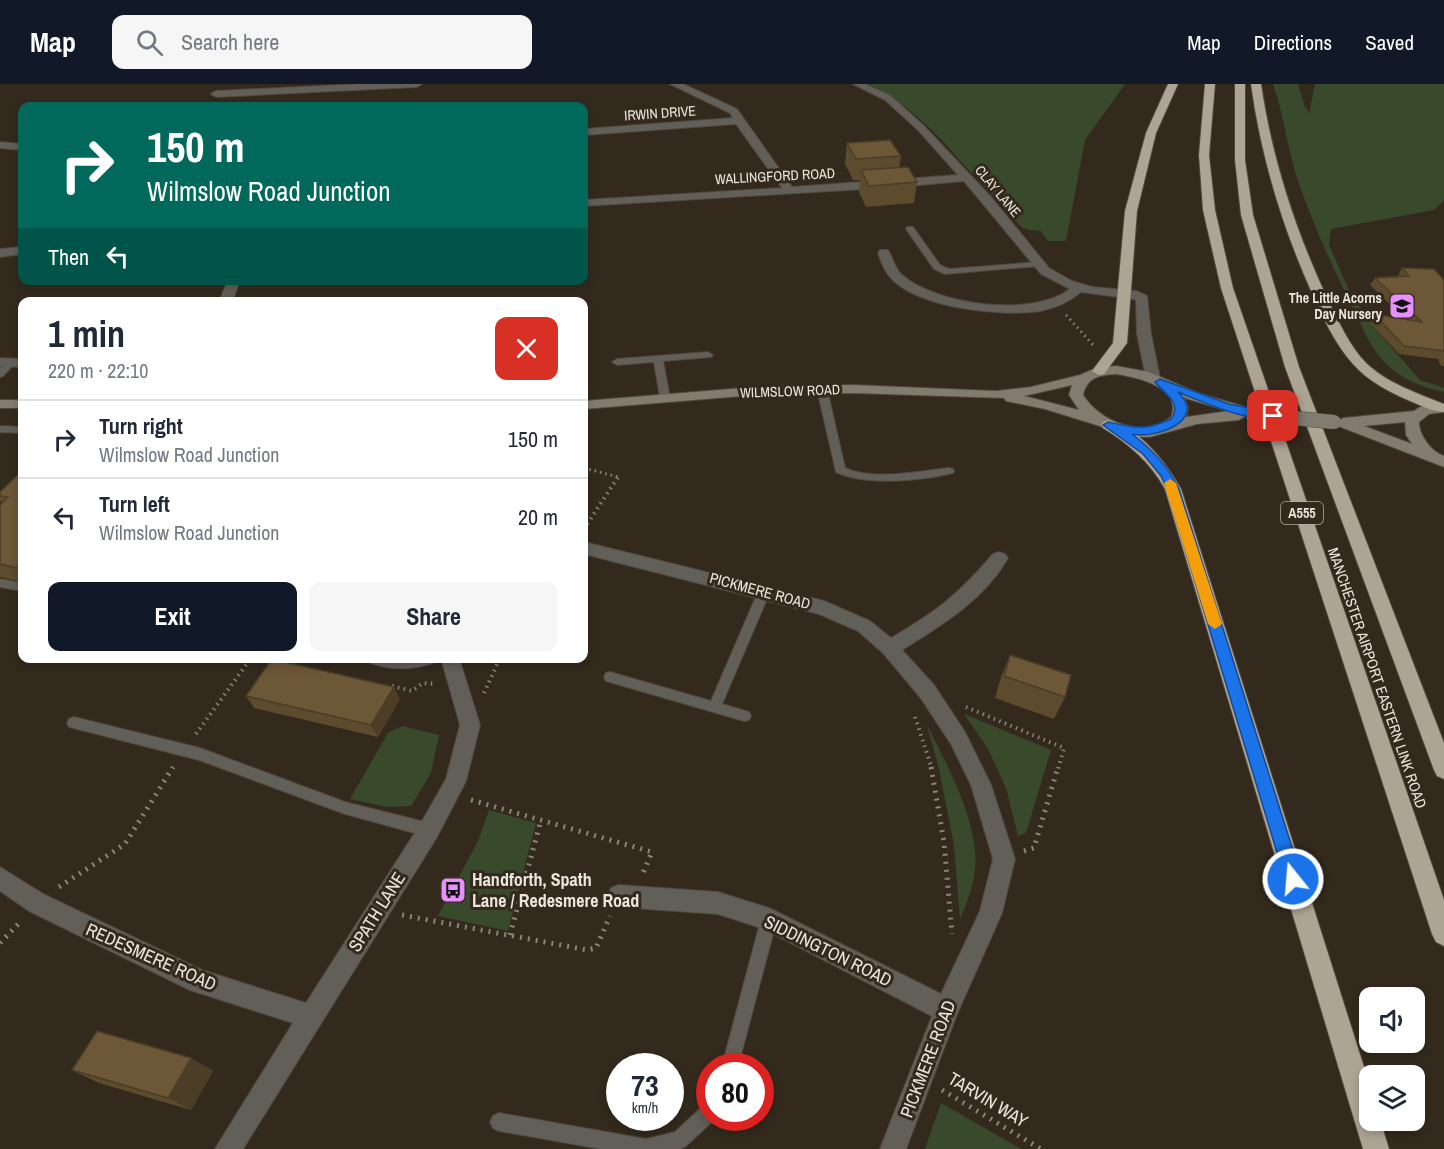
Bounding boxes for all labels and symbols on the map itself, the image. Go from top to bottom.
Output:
street label: IRWIN DRIVE [624,102,696,124]
street label: CLAY LANE [971,161,1025,221]
street label: WALLINGFORD ROAD [715,164,835,188]
place label: The Little Acorns Day Nursery [1289,289,1383,323]
school or university icon: The Little Acorns Day Nursery [1387,291,1417,321]
street label: WILMSLOW ROAD [740,380,840,402]
pin [1247,390,1298,441]
road number: A555 [1281,502,1323,524]
street label: MANCHESTER AIRPORT EASTERN LINK ROAD [1323,545,1432,811]
street label: PICKMERE ROAD [708,567,813,614]
position arrow [1261,847,1325,911]
street label: SPATH LANE [342,867,411,956]
place label: Handforth, Spath Lane / Redesmere Road [472,867,639,913]
bus stop icon: Handforth, Spath Lane / Redesmere Road [438,875,468,905]
street label: SIDDINGTON ROAD [760,909,896,992]
street label: REDESMERE ROAD [82,917,220,996]
street label: PICKMERE ROAD [894,997,961,1121]
speed limit sign: 80 [696,1053,774,1131]
street label: TARVIN WAY [944,1066,1033,1133]

